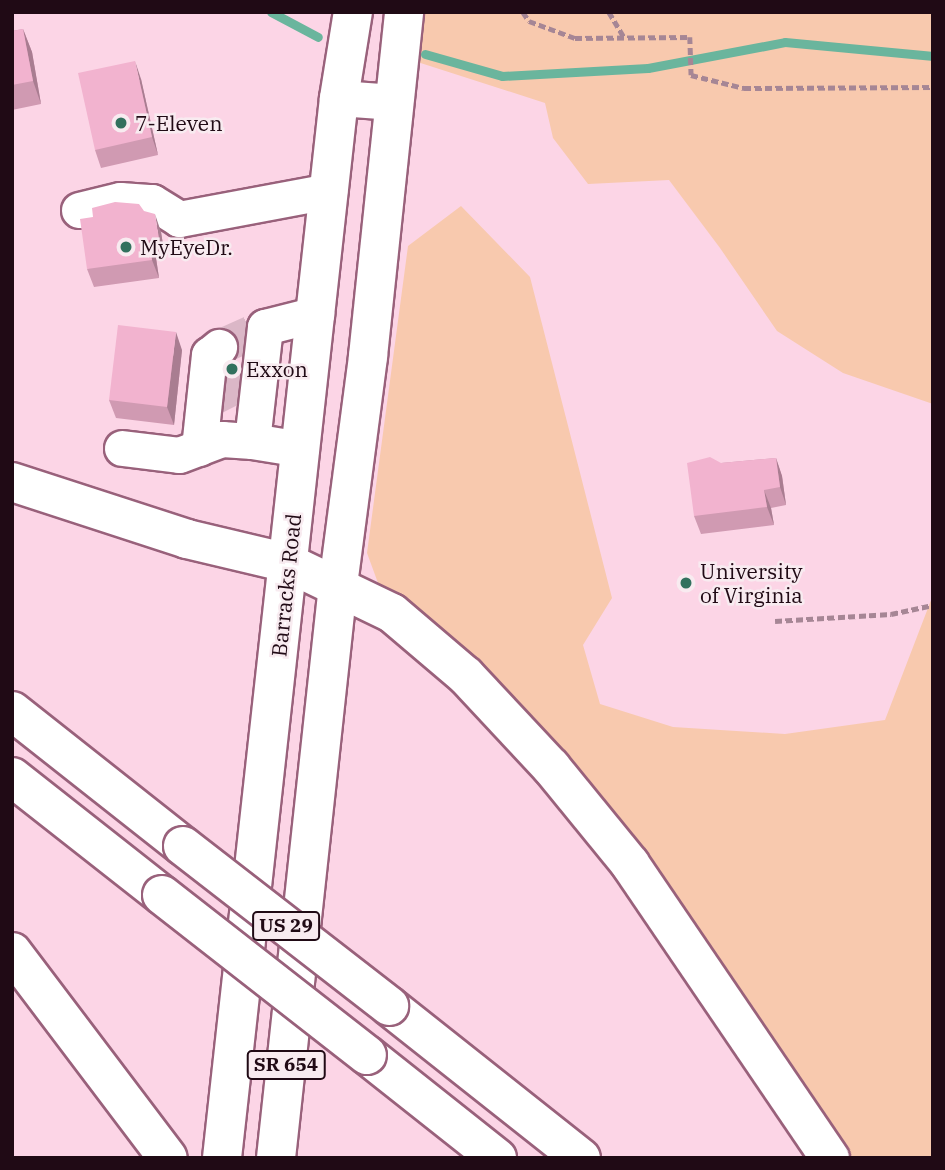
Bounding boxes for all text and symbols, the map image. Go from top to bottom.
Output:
place label: 7-Eleven [135,110,223,136]
marker: 7-Eleven [113,115,129,131]
place label: MyEyeDr. [140,234,233,260]
marker: MyEyeDr. [118,239,134,255]
place label: Exxon [246,356,308,382]
marker: Exxon [224,361,240,377]
street label: Barracks Road [266,512,306,658]
place label: University of Virginia [700,558,803,608]
marker: University of Virginia [678,575,694,591]
road number: US 29 [251,910,321,942]
road number: SR 654 [246,1050,326,1080]

